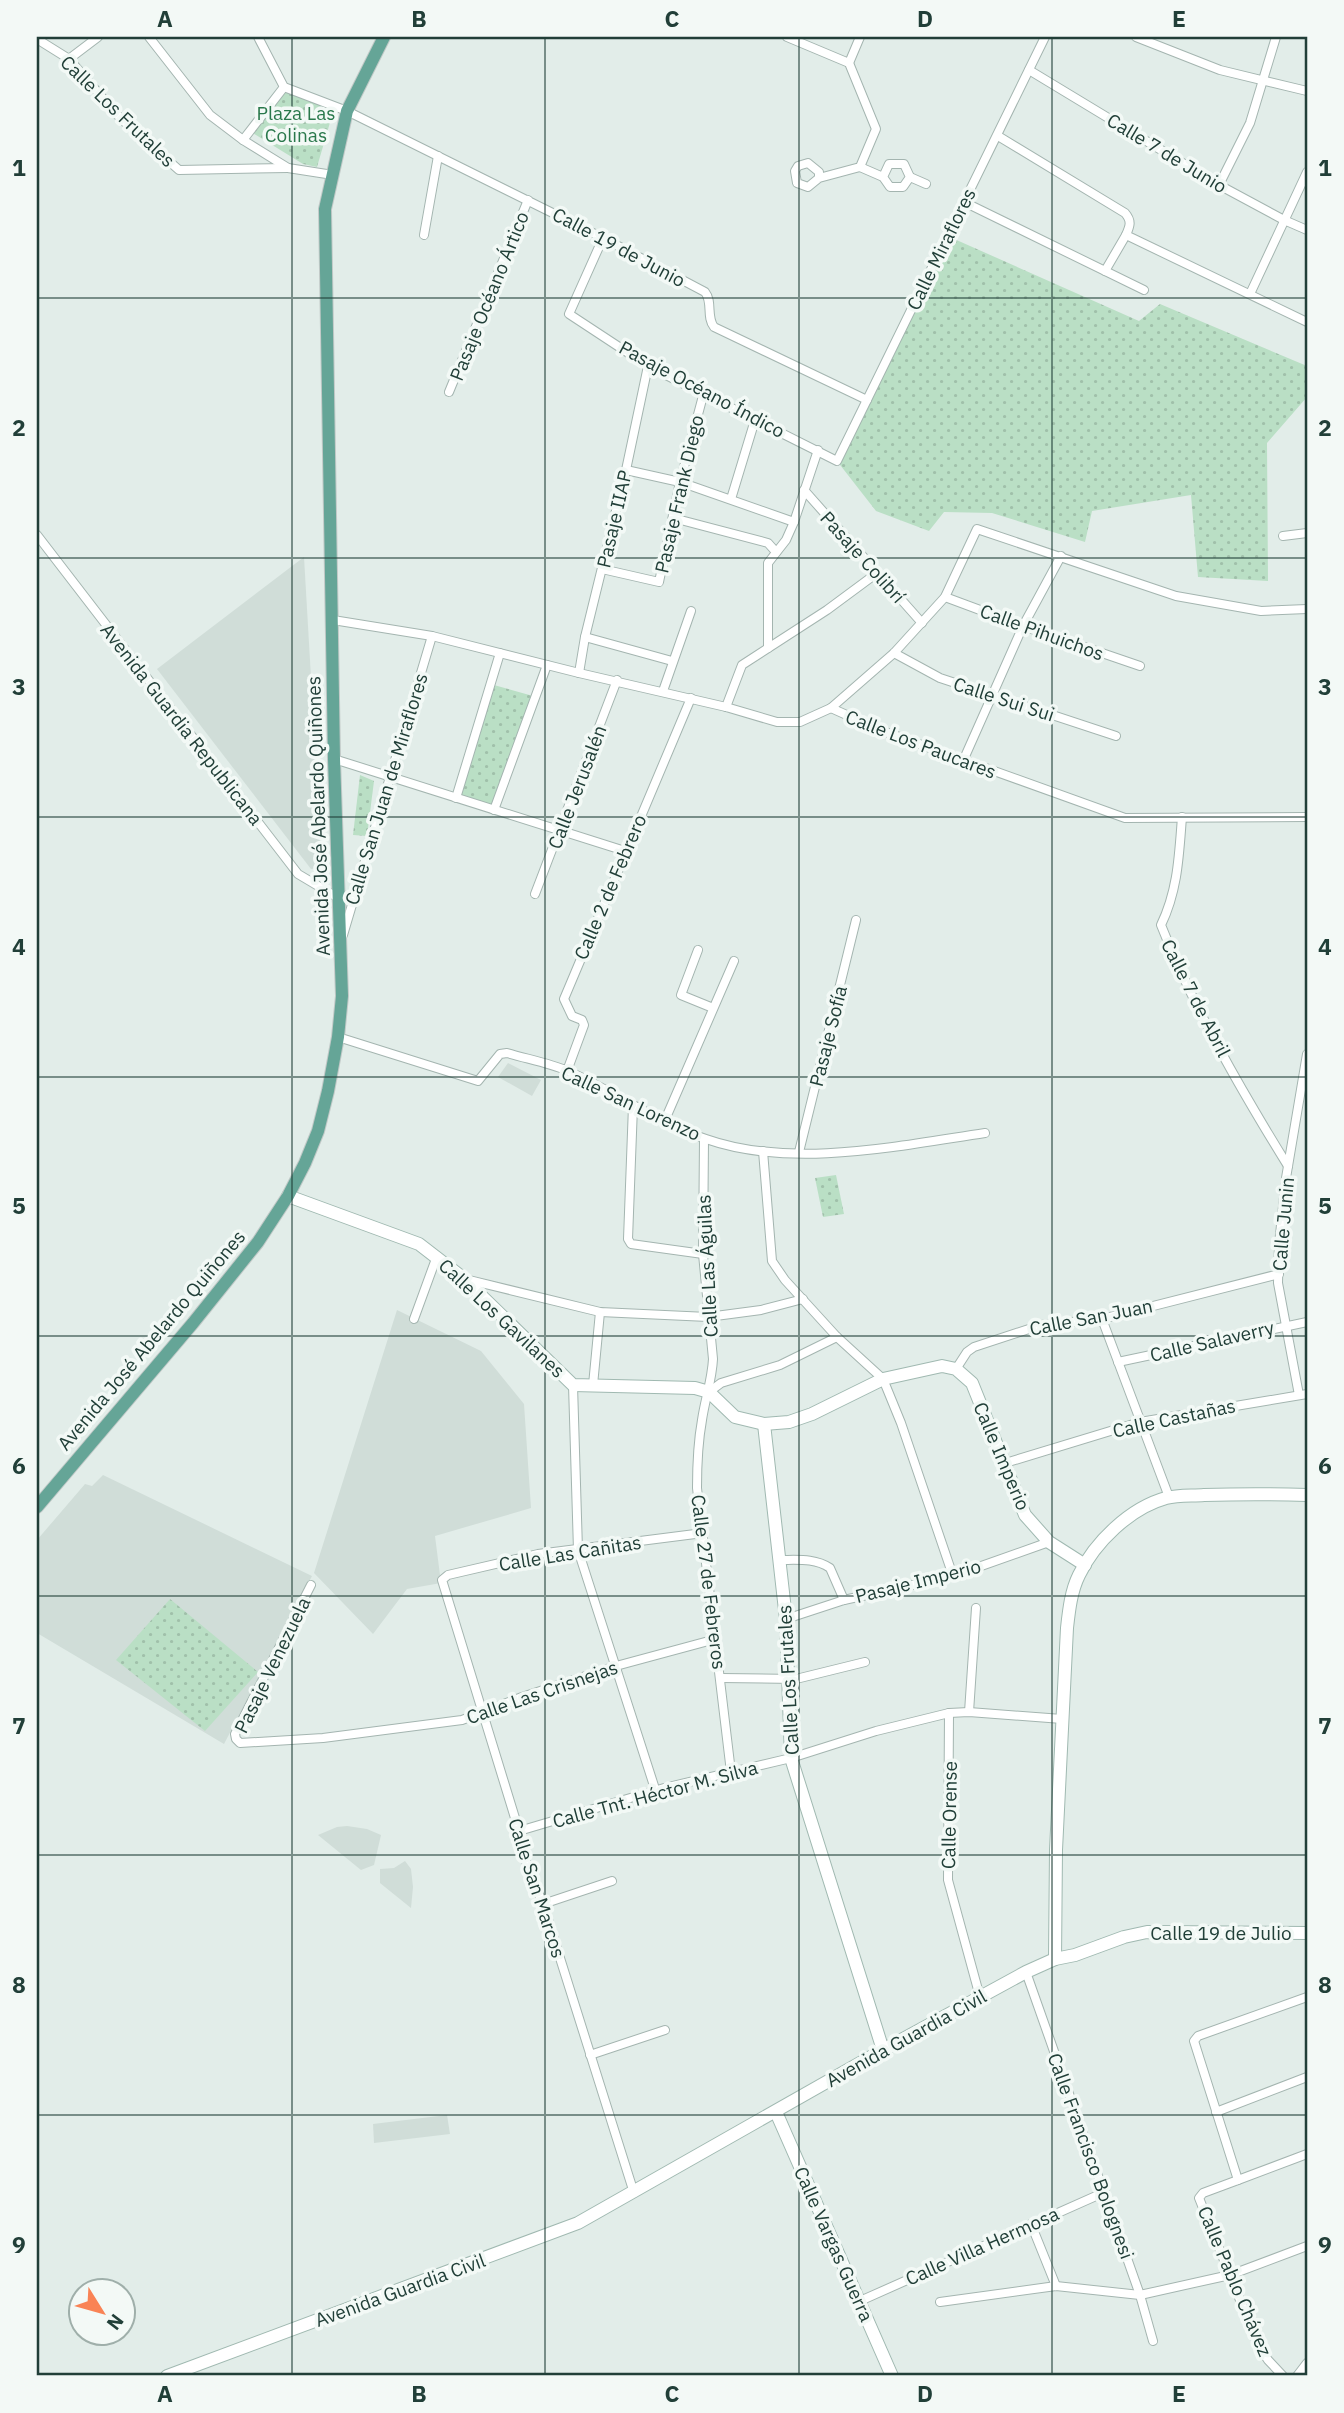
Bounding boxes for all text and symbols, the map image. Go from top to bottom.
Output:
text: A [157,3,173,33]
text: B [411,3,427,33]
text: C [665,3,680,33]
text: D [917,3,933,33]
text: E [1172,3,1186,33]
street label: Calle Los Frutales [56,50,180,172]
park label: Plaza Las Colinas [256,101,336,147]
street label: Calle 7 de Junio [1103,108,1231,198]
text: 1 [12,152,26,182]
text: 1 [1318,152,1332,182]
street label: Calle Miraflores [901,184,981,314]
street label: Calle 19 de Junio [548,202,690,292]
street label: Pasaje Océano Ártico [444,208,534,384]
street label: Pasaje Océano Índico [615,335,789,443]
text: 2 [12,412,26,442]
text: 2 [1318,412,1332,442]
street label: Pasaje Frank Diego [649,413,709,575]
street label: Pasaje IIAP [591,468,637,570]
street label: Pasaje Colibrí [815,506,911,608]
street label: Calle Pihuichos [977,599,1107,665]
street label: Avenida Guardia Republicana [96,618,268,830]
street label: Calle San Juan de Miraflores [339,670,433,908]
text: 3 [12,671,26,701]
street label: Calle Sui Sui [950,671,1058,727]
text: 3 [1318,671,1332,701]
street label: Avenida José Abelardo Quiñones [301,676,335,956]
street label: Calle Los Paucares [842,704,1000,784]
street label: Calle Jerusalén [542,722,612,852]
street label: Calle 2 de Febrero [569,811,651,963]
text: 4 [12,931,26,961]
text: 4 [1318,931,1332,961]
street label: Calle 7 de Abril [1156,935,1236,1061]
street label: Pasaje Sofía [804,983,852,1089]
street label: Calle San Lorenzo [558,1060,704,1146]
street label: Calle Junin [1267,1176,1299,1272]
text: 5 [12,1190,26,1220]
text: 5 [1318,1190,1332,1220]
street label: Calle Las Águilas [691,1194,723,1338]
street label: Avenida José Abelardo Quiñones [52,1225,250,1455]
street label: Calle Los Gavilanes [434,1253,570,1383]
street label: Calle San Juan [1027,1293,1155,1341]
street label: Calle Salaverry [1148,1315,1277,1367]
street label: Calle Castañas [1110,1393,1238,1443]
street label: Calle Imperio [968,1398,1036,1514]
text: 6 [12,1450,26,1480]
text: 6 [1318,1450,1332,1480]
street label: Calle 27 de Febreros [686,1493,732,1671]
street label: Calle Las Cañitas [497,1530,643,1576]
street label: Pasaje Imperio [853,1554,983,1608]
street label: Pasaje Venezuela [229,1593,315,1737]
street label: Calle Los Frutales [772,1604,804,1756]
street label: Calle Las Crisnejas [463,1655,621,1729]
text: 7 [12,1710,26,1740]
text: 7 [1318,1710,1332,1740]
street label: Calle Tnt. Héctor M. Silva [550,1755,760,1833]
street label: Calle Orense [936,1761,962,1869]
street label: Calle San Marcos [503,1815,571,1961]
street label: Calle 19 de Julio [1150,1921,1292,1945]
text: 8 [12,1969,26,1999]
text: 8 [1318,1969,1332,1999]
street label: Avenida Guardia Civil [822,1984,990,2092]
street label: Calle Francisco Bolognesi [1043,2050,1139,2262]
street label: Calle Vargas Guerra [789,2163,879,2325]
street label: Calle Villa Hermosa [901,2201,1063,2291]
street label: Calle Pablo Chávez [1193,2202,1278,2360]
text: 9 [12,2229,26,2259]
text: 9 [1318,2229,1332,2259]
street label: Avenida Guardia Civil [311,2248,489,2332]
north arrow [66,2276,136,2346]
text: N [102,2310,129,2335]
text: A [157,2378,173,2408]
text: B [411,2378,427,2408]
text: C [665,2378,680,2408]
text: D [917,2378,933,2408]
text: E [1172,2378,1186,2408]

